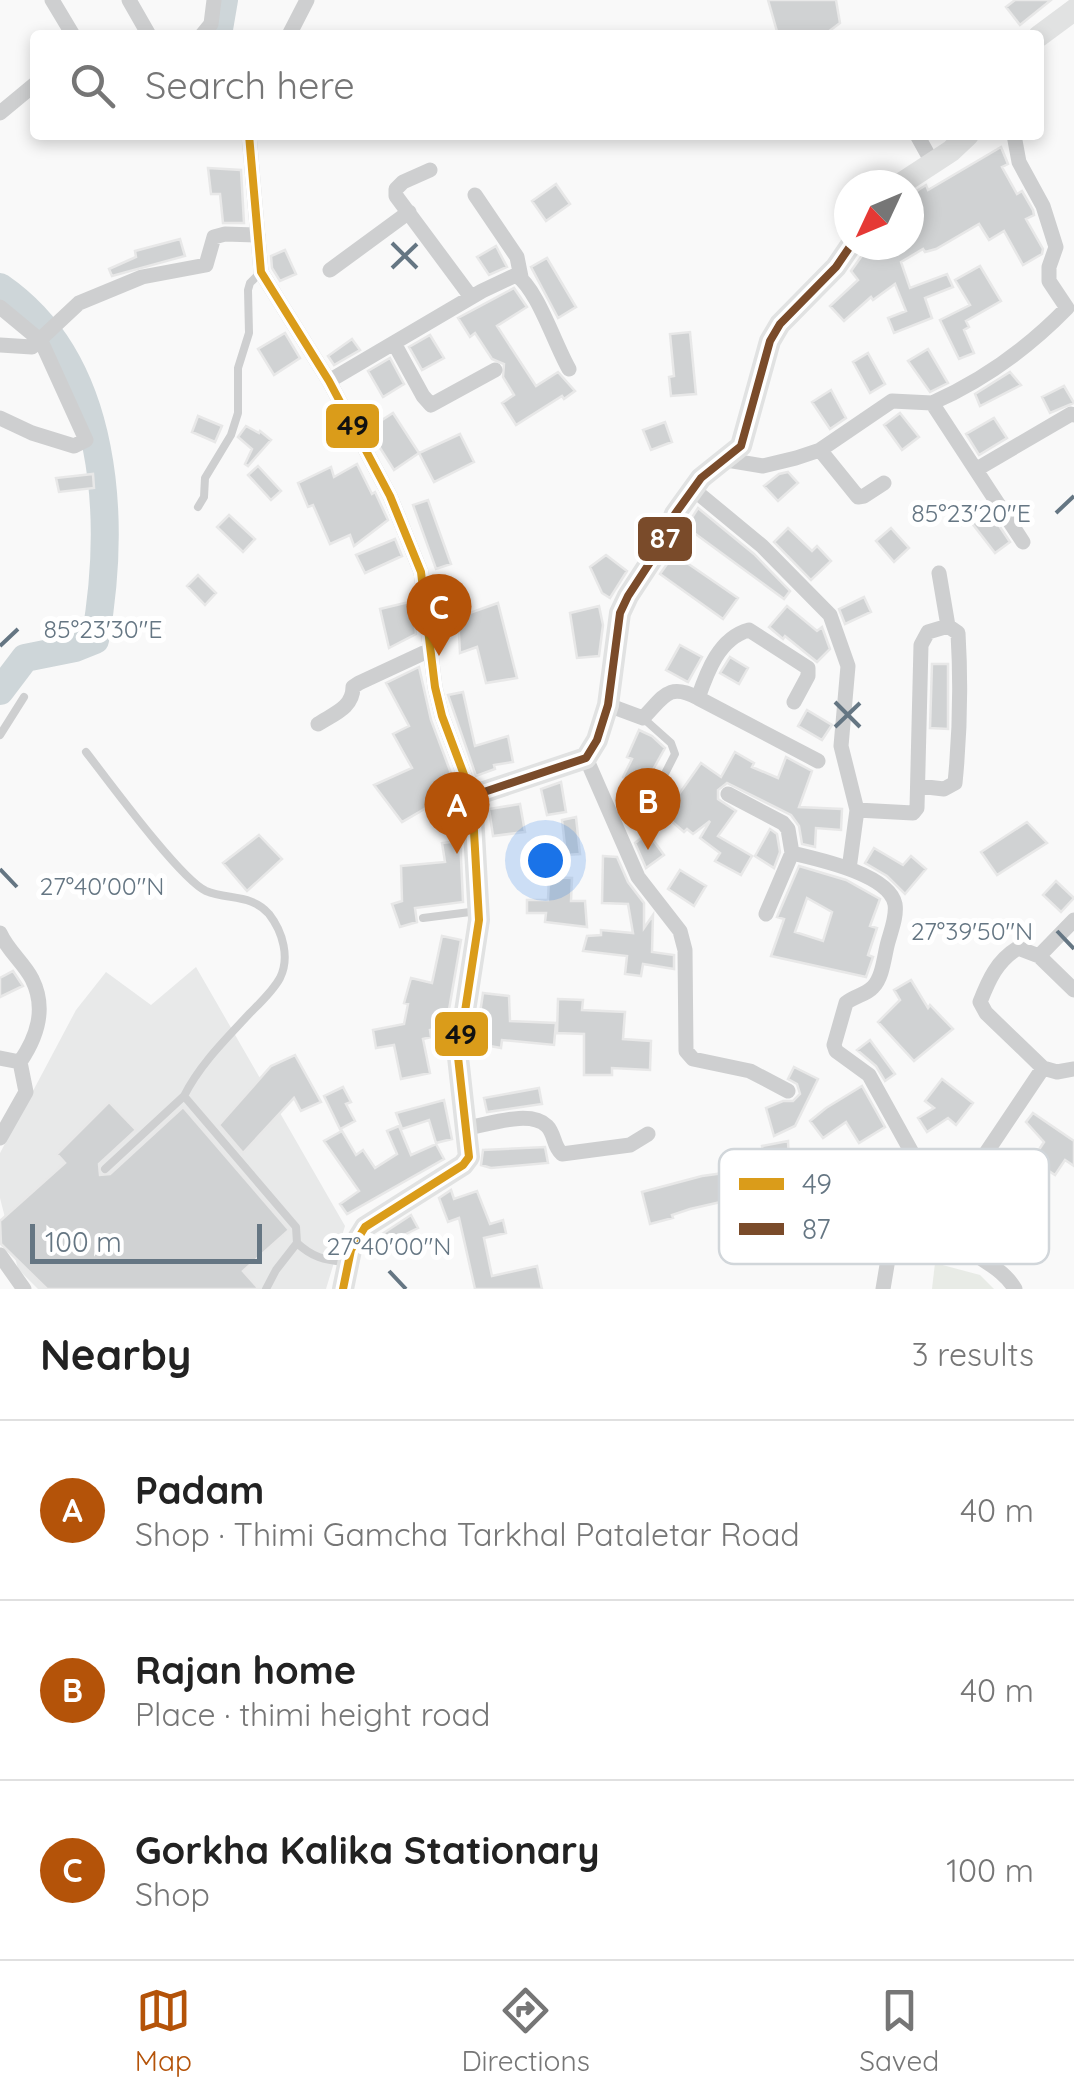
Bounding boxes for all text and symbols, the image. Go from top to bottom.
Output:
search box [30,30,1044,140]
icon: search [65,58,120,113]
text: Search here [145,61,355,109]
north arrow [834,170,924,260]
line badge: 49 [324,402,381,450]
text: 49 [337,407,369,442]
text: 85°23'20"E [911,497,1031,528]
line badge: 87 [636,515,694,563]
text: 87 [650,520,680,555]
pin: C [406,574,472,656]
text: 85°23'30"E [44,613,162,644]
pin: B [616,768,680,850]
pin: A [424,772,490,854]
your location [520,835,571,886]
text: 27°40'00"N [40,870,164,901]
text: 27°39'50"N [911,915,1033,946]
line badge: 49 [433,1010,490,1058]
text: 49 [445,1016,477,1051]
legend [719,1149,1049,1264]
text: 49 [802,1166,832,1201]
text: 87 [802,1211,831,1246]
scale bar [30,1219,262,1264]
text: 100 m [45,1224,122,1259]
text: 27°40'00"N [327,1230,451,1261]
text: Nearby [40,1328,191,1381]
text: 3 results [912,1334,1034,1374]
text: Padam [135,1466,264,1514]
text: A [62,1490,83,1530]
text: 40 m [960,1490,1034,1530]
text: Shop · Thimi Gamcha Tarkhal Pataletar Road [135,1514,800,1554]
text: Rajan home [135,1646,356,1694]
text: B [62,1670,83,1710]
text: 40 m [960,1670,1034,1710]
text: Place · thimi height road [135,1694,490,1734]
text: Gorkha Kalika Stationary [135,1826,599,1874]
text: C [62,1850,83,1890]
text: 100 m [946,1850,1034,1890]
text: Shop [135,1874,210,1914]
tab: Map [135,1983,192,2078]
tab: Directions [461,1983,590,2078]
tab: Saved [859,1983,939,2078]

